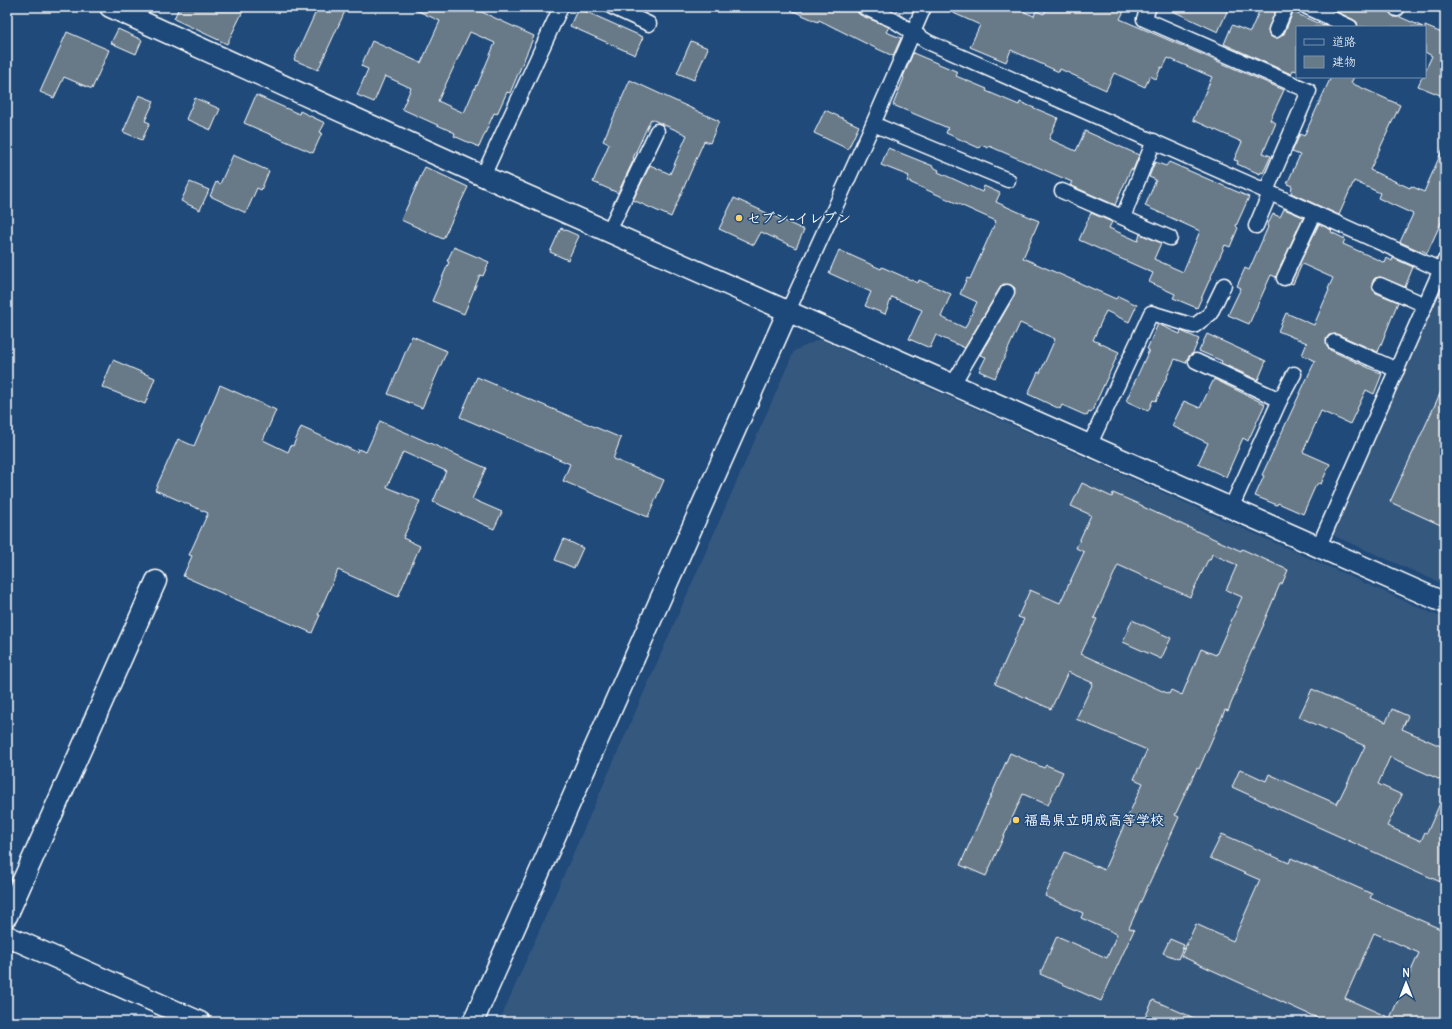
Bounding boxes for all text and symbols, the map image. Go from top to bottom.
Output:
legend [1296,26,1426,78]
text: 道路 [1332,34,1356,49]
text: 建物 [1332,54,1356,69]
place label: セブン-イレブン [747,209,851,227]
marker: セブン-イレブン [734,213,744,223]
place label: 福島県立明成高等学校 [1024,811,1164,829]
marker: 福島県立明成高等学校 [1011,815,1021,825]
north arrow [1386,963,1426,1003]
text: N [1402,966,1410,980]

